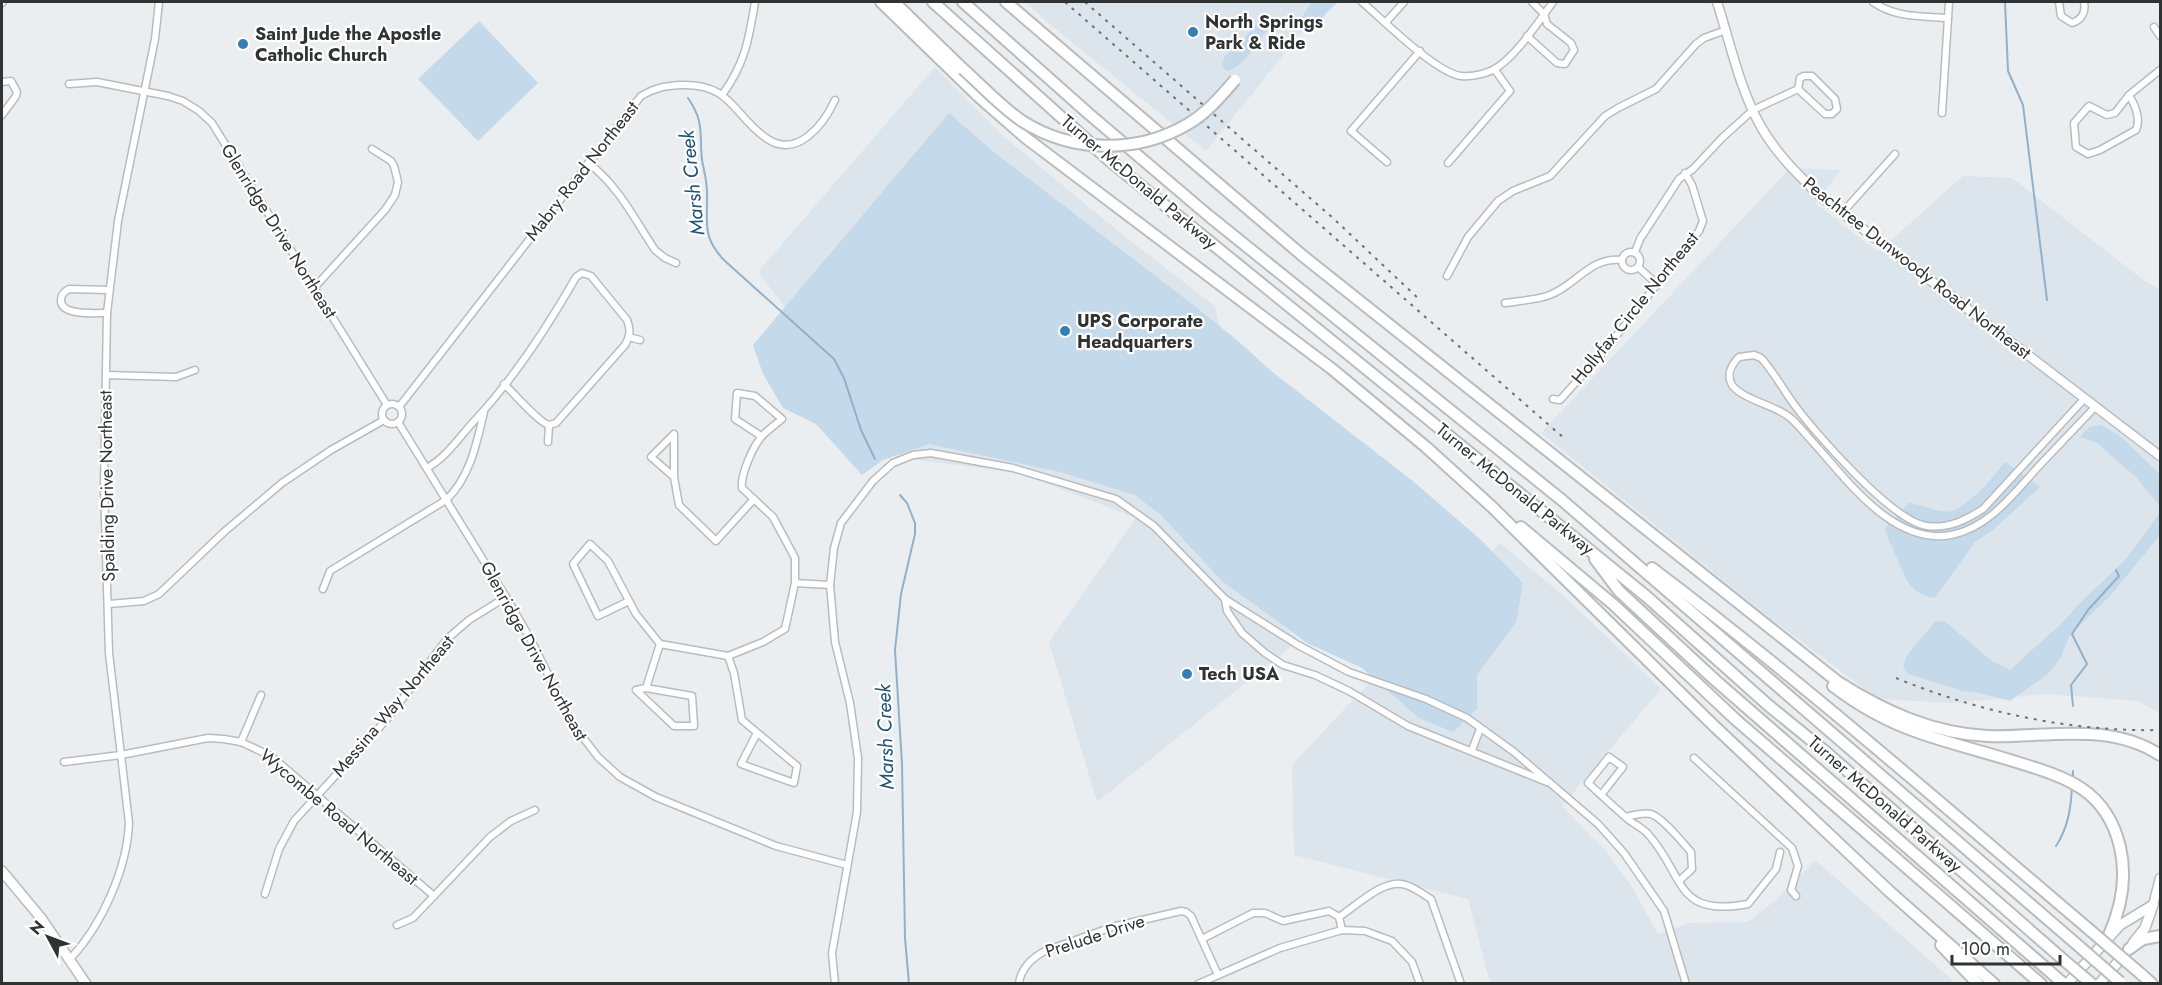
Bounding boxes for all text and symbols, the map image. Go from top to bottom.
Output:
place label: North Springs Park & Ride [1205,9,1323,56]
place label: Saint Jude the Apostle Catholic Church [255,21,441,68]
marker: North Springs Park & Ride [1186,25,1200,39]
marker: Saint Jude the Apostle Catholic Church [236,37,250,51]
street label: Mabry Road Northeast [519,95,645,246]
street label: Turner McDonald Parkway [1055,109,1223,255]
water label: Marsh Creek [672,127,712,237]
street label: Glenridge Drive Northeast [215,139,344,324]
street label: Peachtree Dunwoody Road Northeast [1797,171,2037,366]
street label: Hollyfax Circle Northeast [1565,226,1705,390]
place label: UPS Corporate Headquarters [1077,308,1203,355]
marker: UPS Corporate Headquarters [1058,324,1072,338]
street label: Spalding Drive Northeast [92,389,122,582]
street label: Turner McDonald Parkway [1430,417,1600,561]
street label: Glenridge Drive Northeast [474,557,595,746]
street label: Messina Way Northeast [326,629,460,782]
place label: Tech USA [1199,661,1280,687]
marker: Tech USA [1180,667,1194,681]
water label: Marsh Creek [869,682,902,790]
street label: Turner McDonald Parkway [1802,730,1968,879]
street label: Wycombe Road Northeast [254,743,425,892]
north arrow [18,907,78,967]
street label: Prelude Drive [1042,908,1148,964]
text: N [24,915,50,940]
scale bar [1952,928,2060,966]
text: 100 m [1961,936,2010,962]

